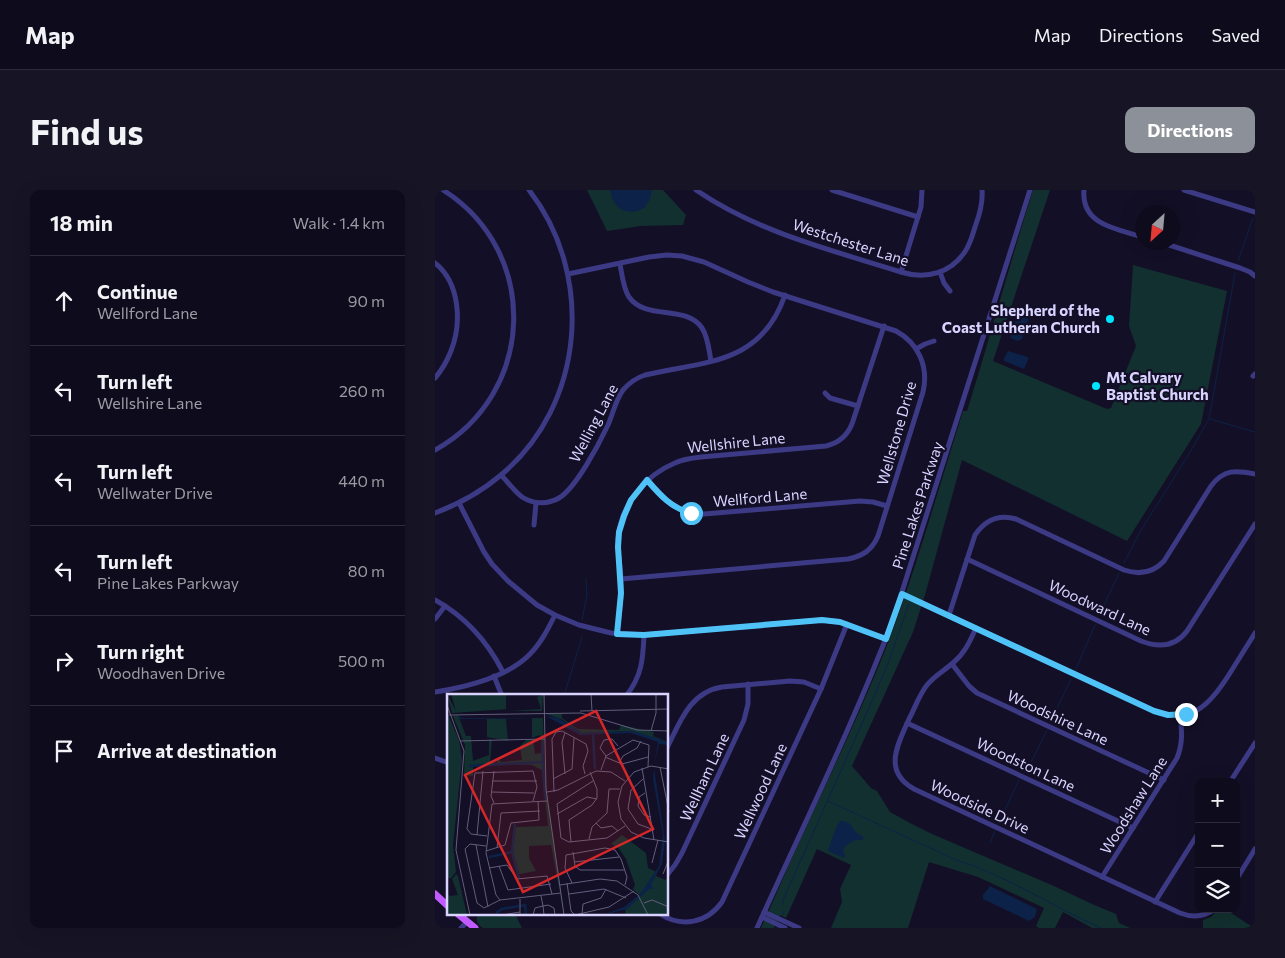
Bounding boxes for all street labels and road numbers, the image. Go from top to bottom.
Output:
street label: Westchester Lane [790,215,912,269]
street label: Wellstone Drive [873,379,919,487]
street label: Welling Lane [565,381,621,465]
street label: Wellshire Lane [686,428,786,456]
street label: Pine Lakes Parkway [888,439,946,571]
street label: Wellford Lane [712,484,808,510]
street label: Woodward Lane [1046,575,1154,639]
street label: Woodshire Lane [1005,686,1112,748]
street label: Wellham Lane [676,730,732,824]
street label: Woodston Lane [974,733,1078,795]
street label: Wellwood Lane [730,740,790,842]
street label: Woodshaw Lane [1096,753,1170,857]
street label: Woodside Drive [928,775,1032,837]

